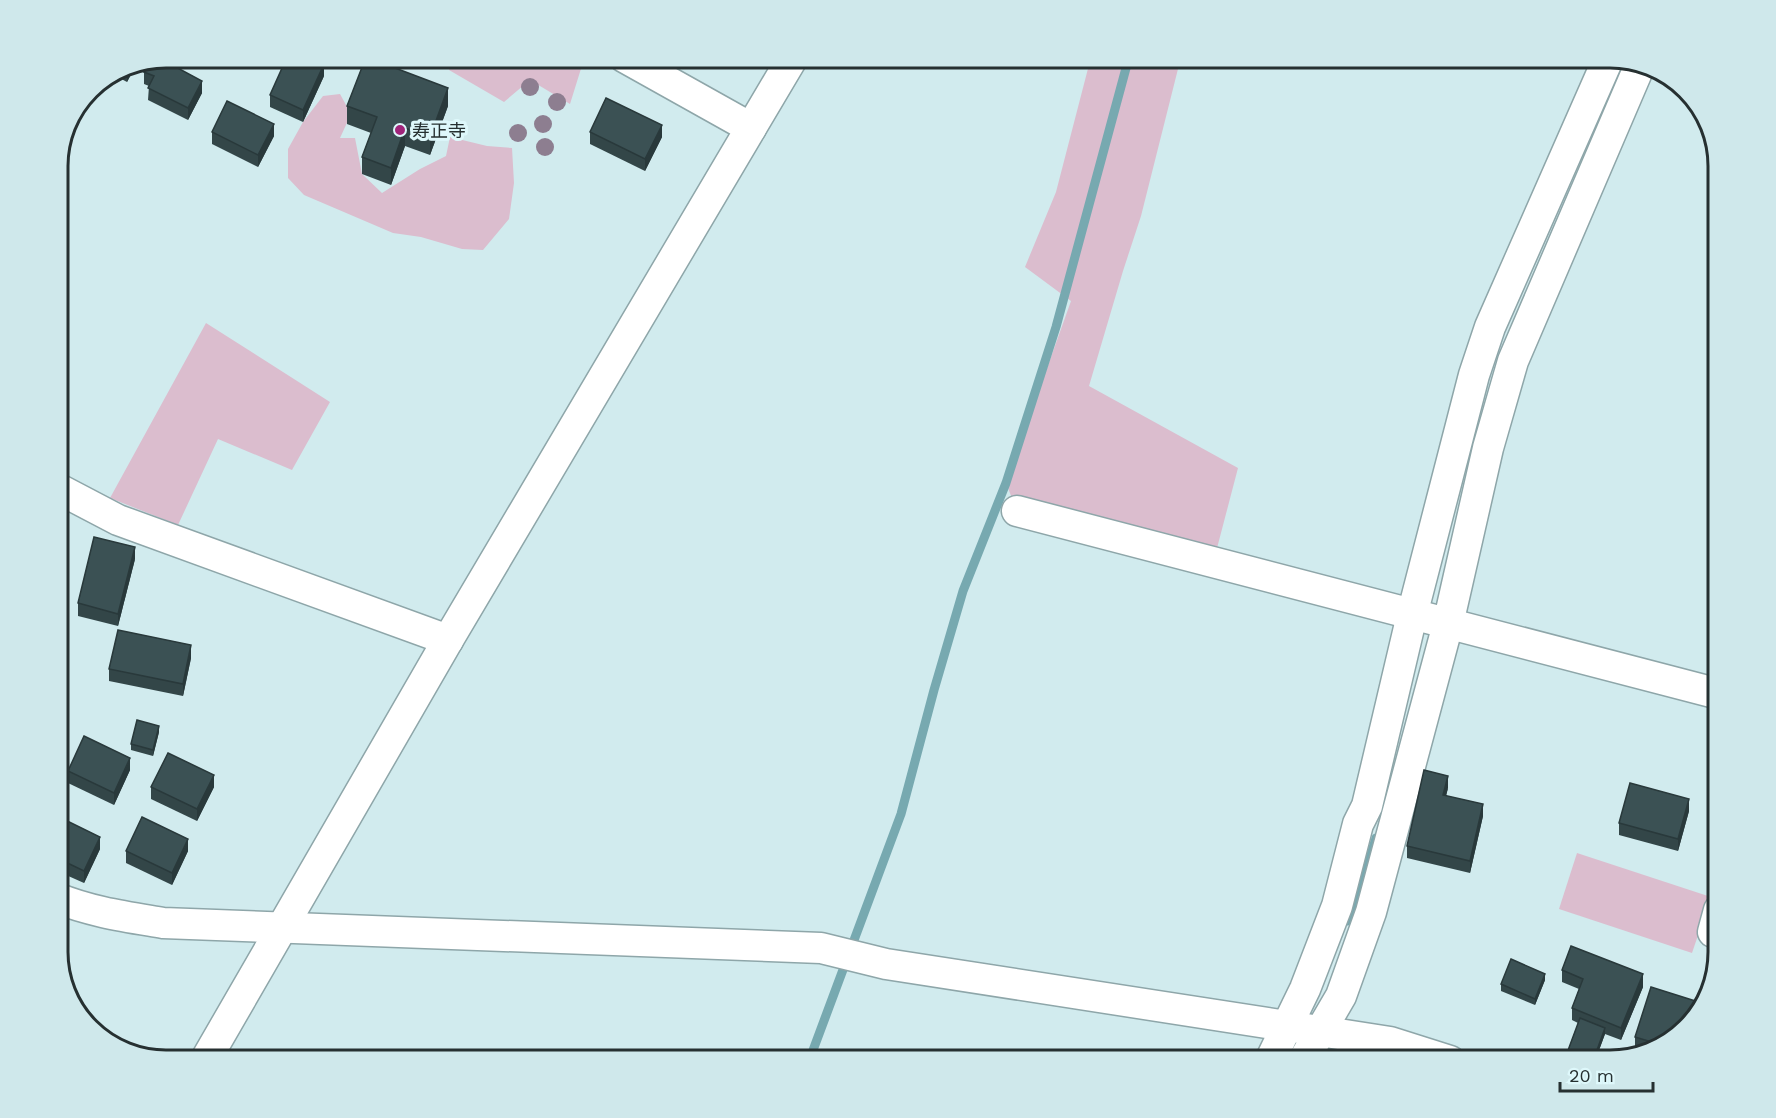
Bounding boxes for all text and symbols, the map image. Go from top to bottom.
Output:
place label: 寿正寺 [412,120,466,141]
marker: 寿正寺 [393,123,407,137]
scale bar [1560,1055,1653,1093]
text: 20 m [1569,1065,1614,1086]

